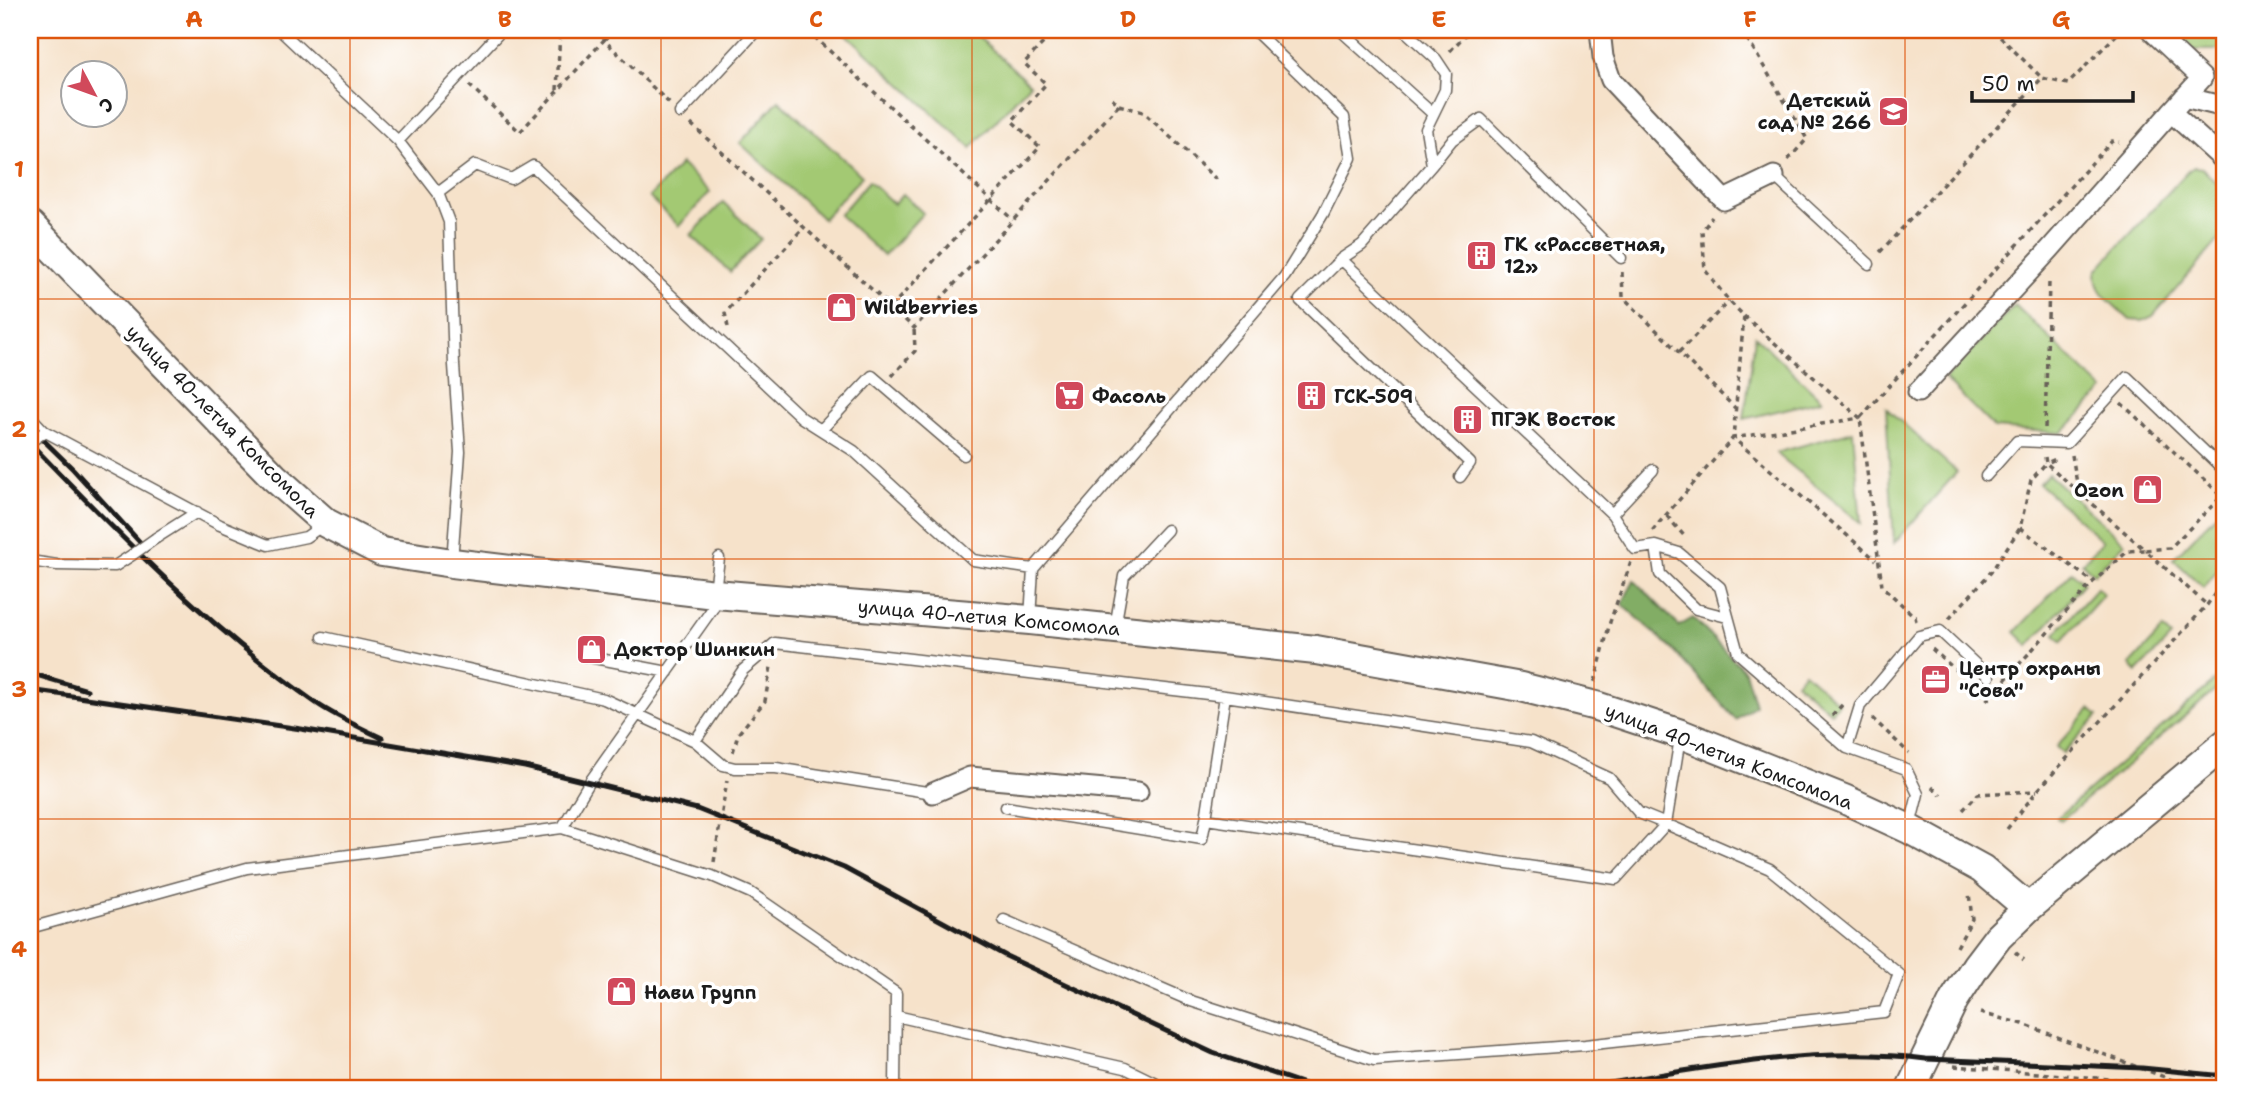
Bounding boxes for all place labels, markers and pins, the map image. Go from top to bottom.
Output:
place label: Детский сад № 266 [1758,88,1871,135]
school or university icon: Детский сад № 266 [1877,94,1911,128]
place label: ГК «Рассветная, 12» [1504,232,1666,279]
building icon: ГК «Рассветная, 12» [1464,238,1498,272]
shop icon: Wildberries [824,290,858,324]
place label: Wildberries [864,295,978,320]
supermarket icon: Фасоль [1052,379,1086,413]
building icon: ГСК-509 [1294,379,1328,413]
place label: Фасоль [1092,384,1166,409]
place label: ГСК-509 [1334,384,1413,409]
building icon: ПГЭК Восток [1451,402,1485,436]
place label: ПГЭК Восток [1491,407,1616,432]
shop icon: Ozon [2130,473,2164,507]
place label: Ozon [2074,478,2124,503]
shop icon: Доктор Шинкин [574,632,608,666]
place label: Доктор Шинкин [614,637,775,662]
place label: Центр охраны "Сова" [1959,656,2101,703]
office icon: Центр охраны "Сова" [1919,662,1953,696]
shop icon: Нави Групп [604,975,638,1009]
place label: Нави Групп [644,980,756,1005]

